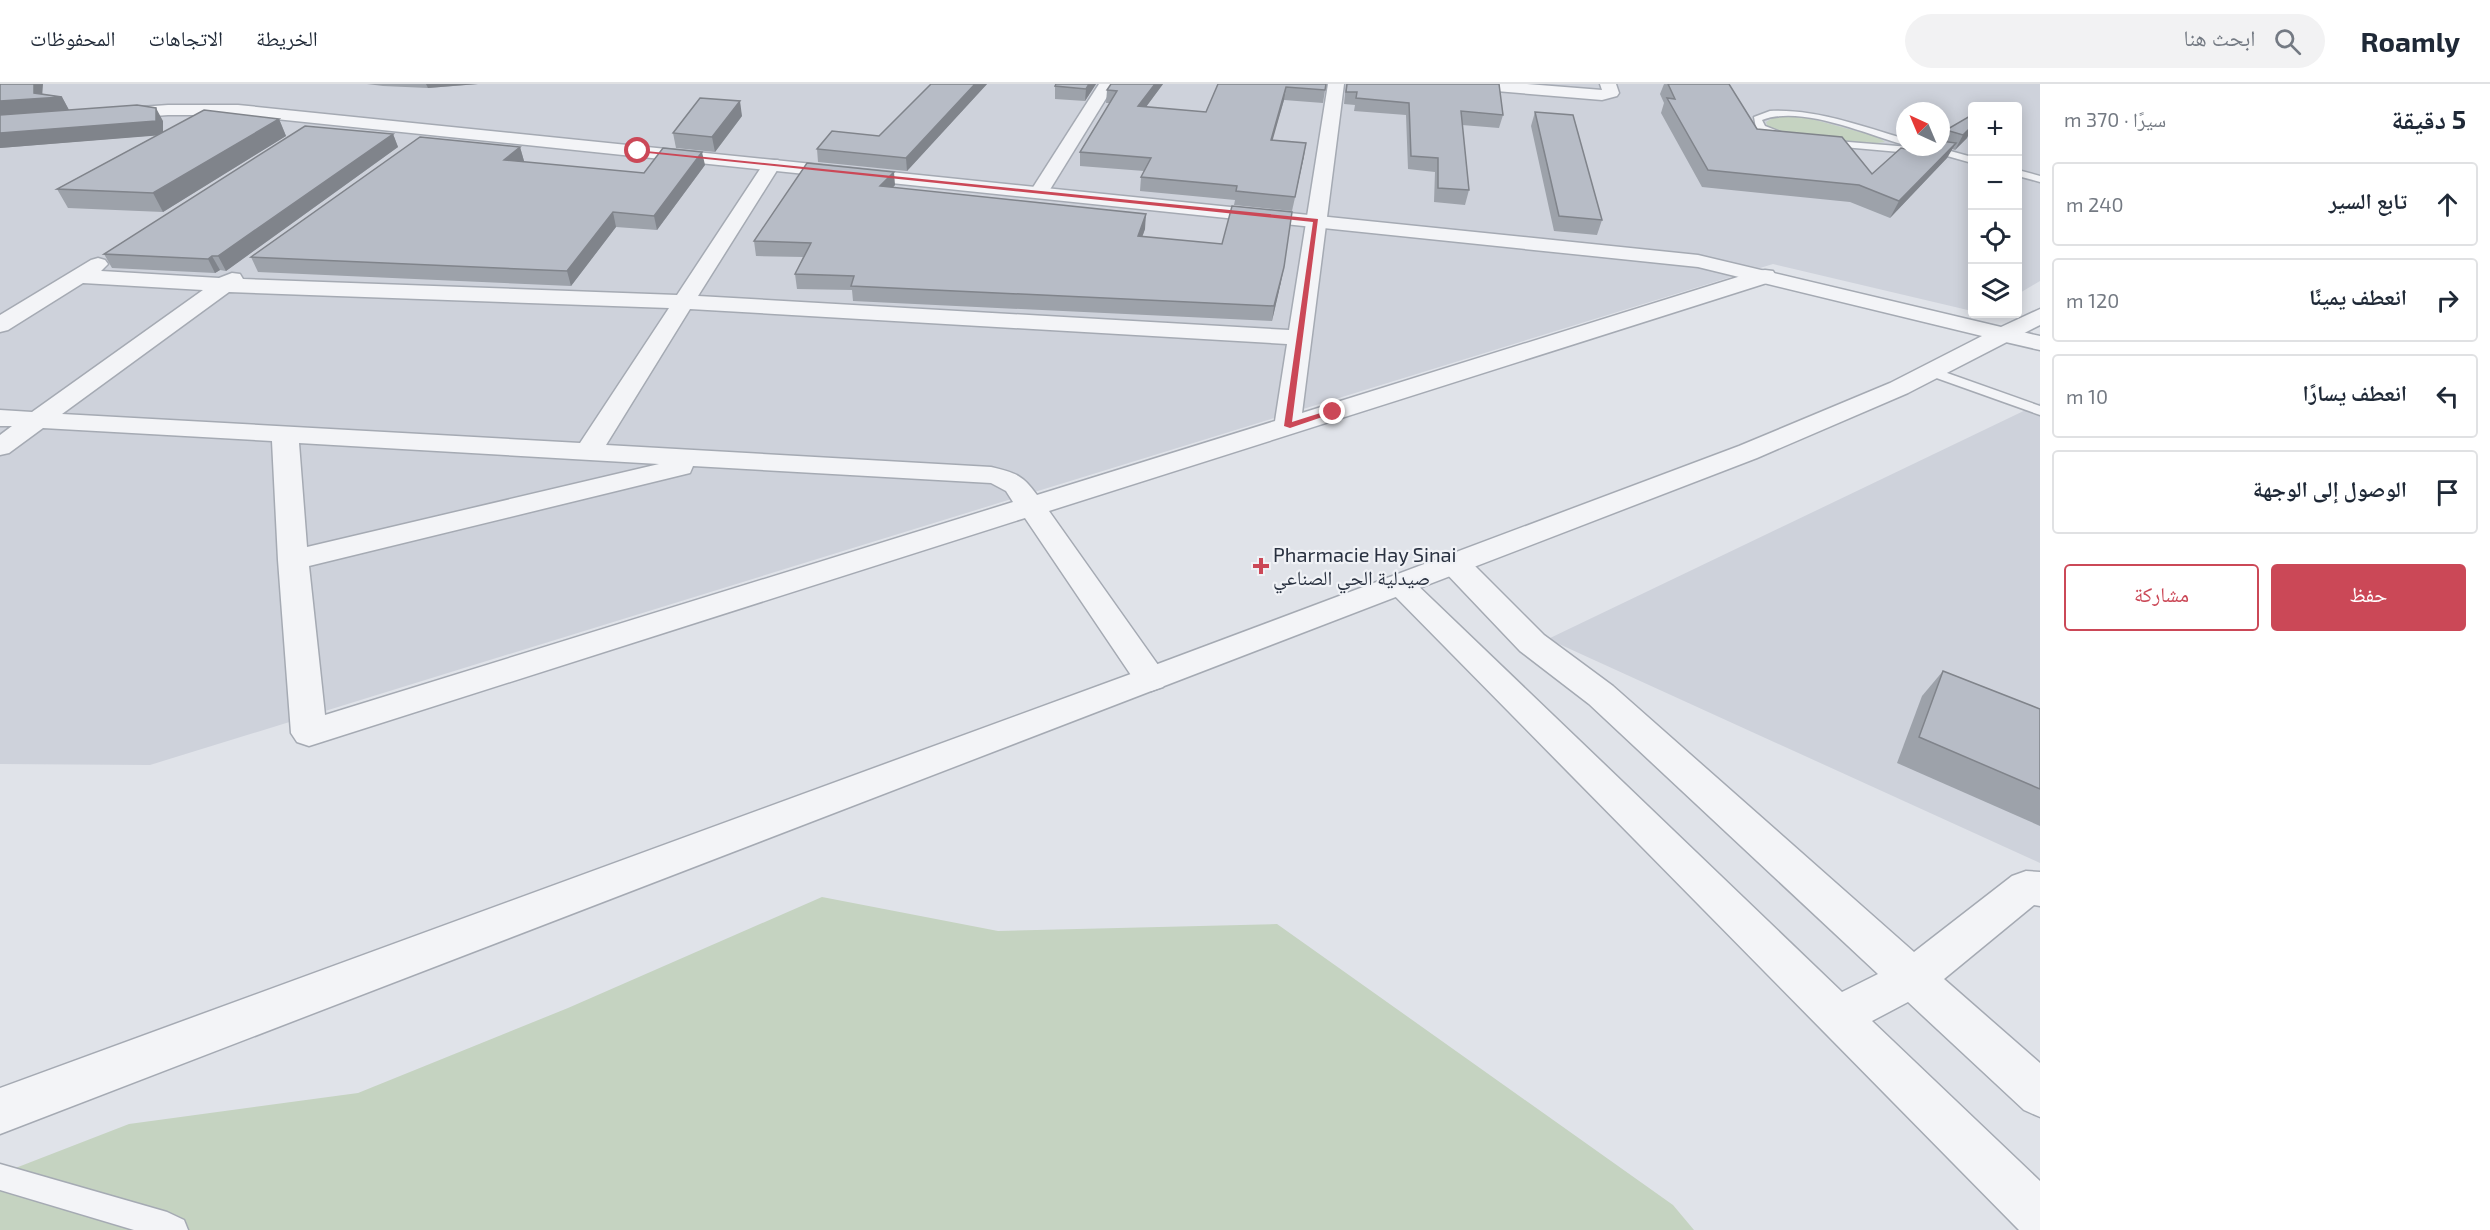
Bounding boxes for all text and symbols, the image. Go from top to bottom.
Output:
search box [1905,14,2325,68]
text: ابحث هنا [2184,24,2256,50]
text: Roamly [2361,24,2460,58]
text: المحفوظات [30,25,115,50]
text: الاتجاهات [148,25,223,50]
text: الخريطة [256,25,318,50]
icon: search [2271,25,2304,58]
north arrow [1896,102,1950,156]
map controls [1968,102,2022,318]
button: + [1968,102,2022,156]
text: 5 دقيقة [2391,103,2466,134]
text: سيرًا · 370 m [2064,107,2166,131]
route start [624,137,650,163]
button: − [1968,156,2022,210]
text: تابع السير [2329,187,2407,213]
icon: ahead [2431,188,2464,221]
text: 240 m [2066,192,2124,216]
button: locate [1968,210,2022,264]
button: layers [1968,264,2022,318]
text: انعطف يمينًا [2309,283,2407,309]
icon: right [2431,284,2464,317]
text: 120 m [2066,288,2119,312]
text: انعطف يسارًا [2302,379,2407,405]
icon: left [2431,380,2464,413]
text: 10 m [2066,384,2108,408]
route end [1319,398,1345,424]
text: الوصول إلى الوجهة [2253,475,2407,501]
icon: arrive [2431,476,2464,509]
place label: Pharmacie Hay Sinai صيدلية الحي الصناعي [1273,542,1457,594]
marker: Pharmacie Hay Sinai صيدلية الحي الصناعي [1254,559,1268,573]
button: مشاركة [2064,564,2259,631]
button: حفظ [2271,564,2466,631]

